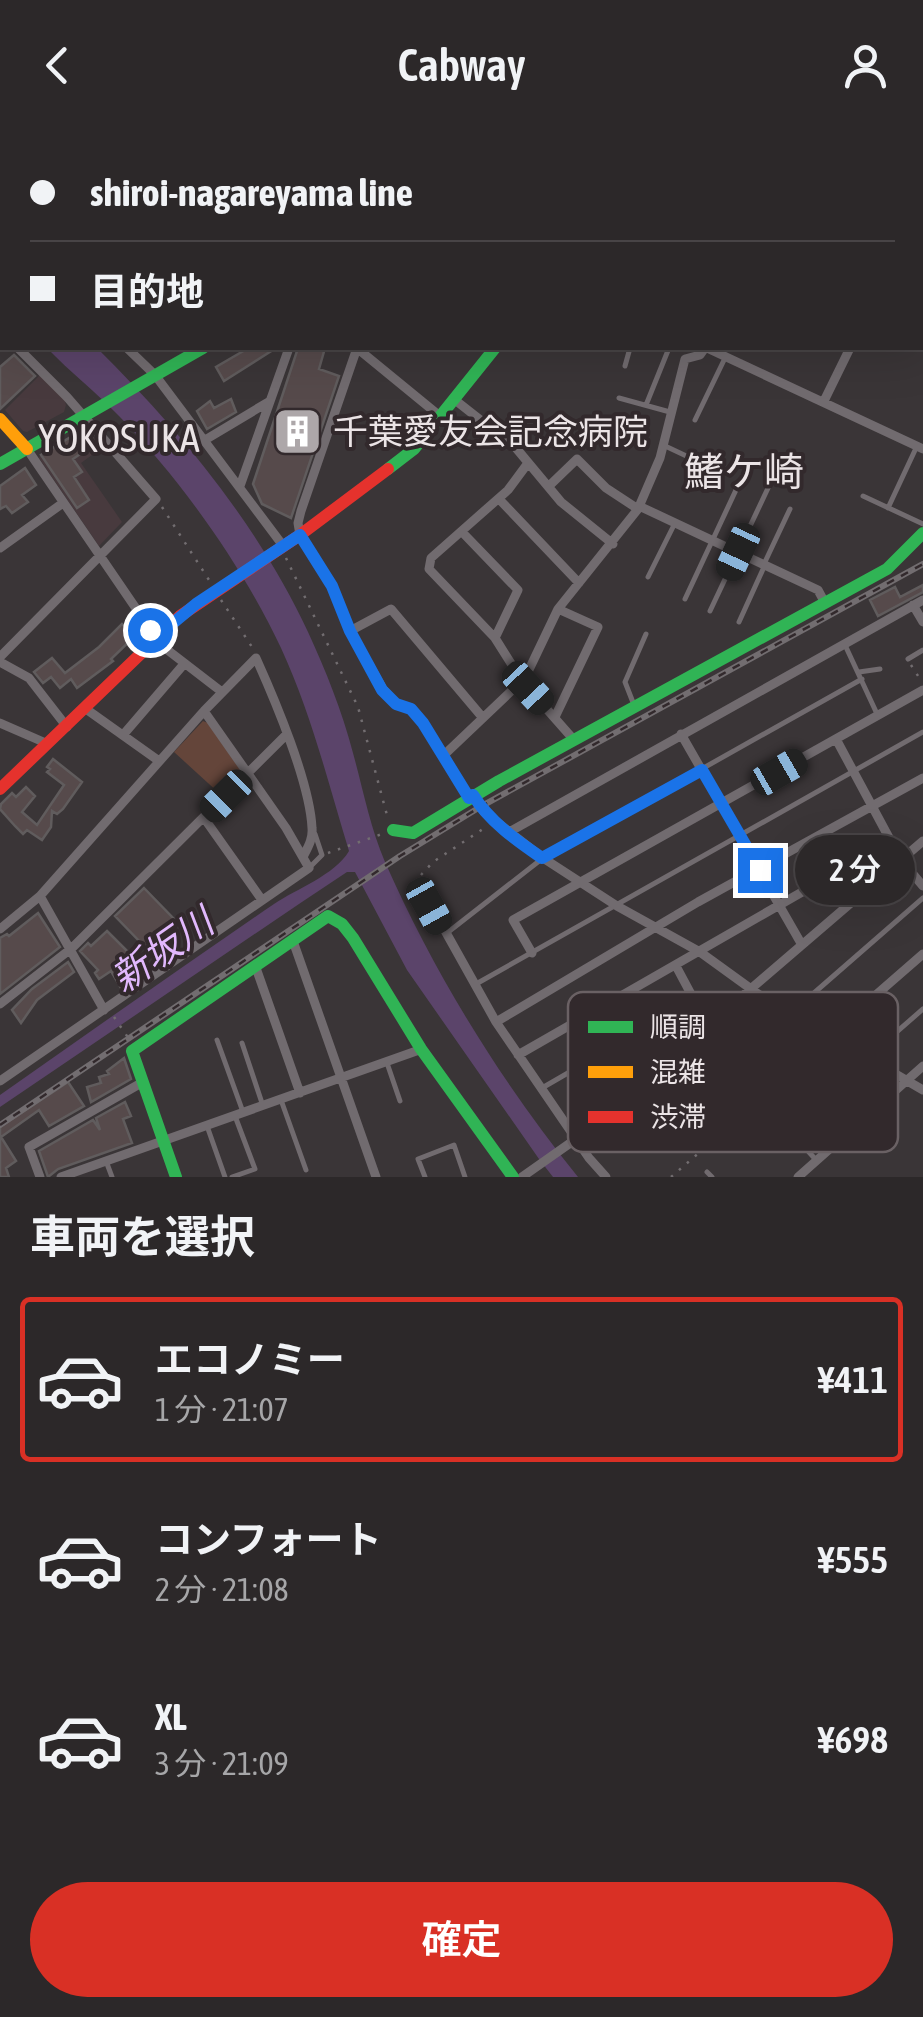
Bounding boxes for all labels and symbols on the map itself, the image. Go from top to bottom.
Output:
building icon: 千葉愛友会記念病院 [272,405,324,457]
place label: 千葉愛友会記念病院 [333,411,648,451]
district label: YOKOSUKA [38,415,200,460]
district label: 鰭ケ崎 [684,449,804,494]
car [712,518,764,586]
route start [128,608,173,653]
car [497,656,559,720]
car [746,744,812,800]
car [194,764,258,828]
callout: 2 分 [795,835,915,905]
route end [738,848,783,893]
car [401,872,457,940]
water label: 新坂川 [103,897,224,1000]
legend [568,992,898,1152]
text: 順調 [650,1011,706,1043]
text: 混雑 [650,1056,706,1088]
text: 渋滞 [650,1101,706,1133]

